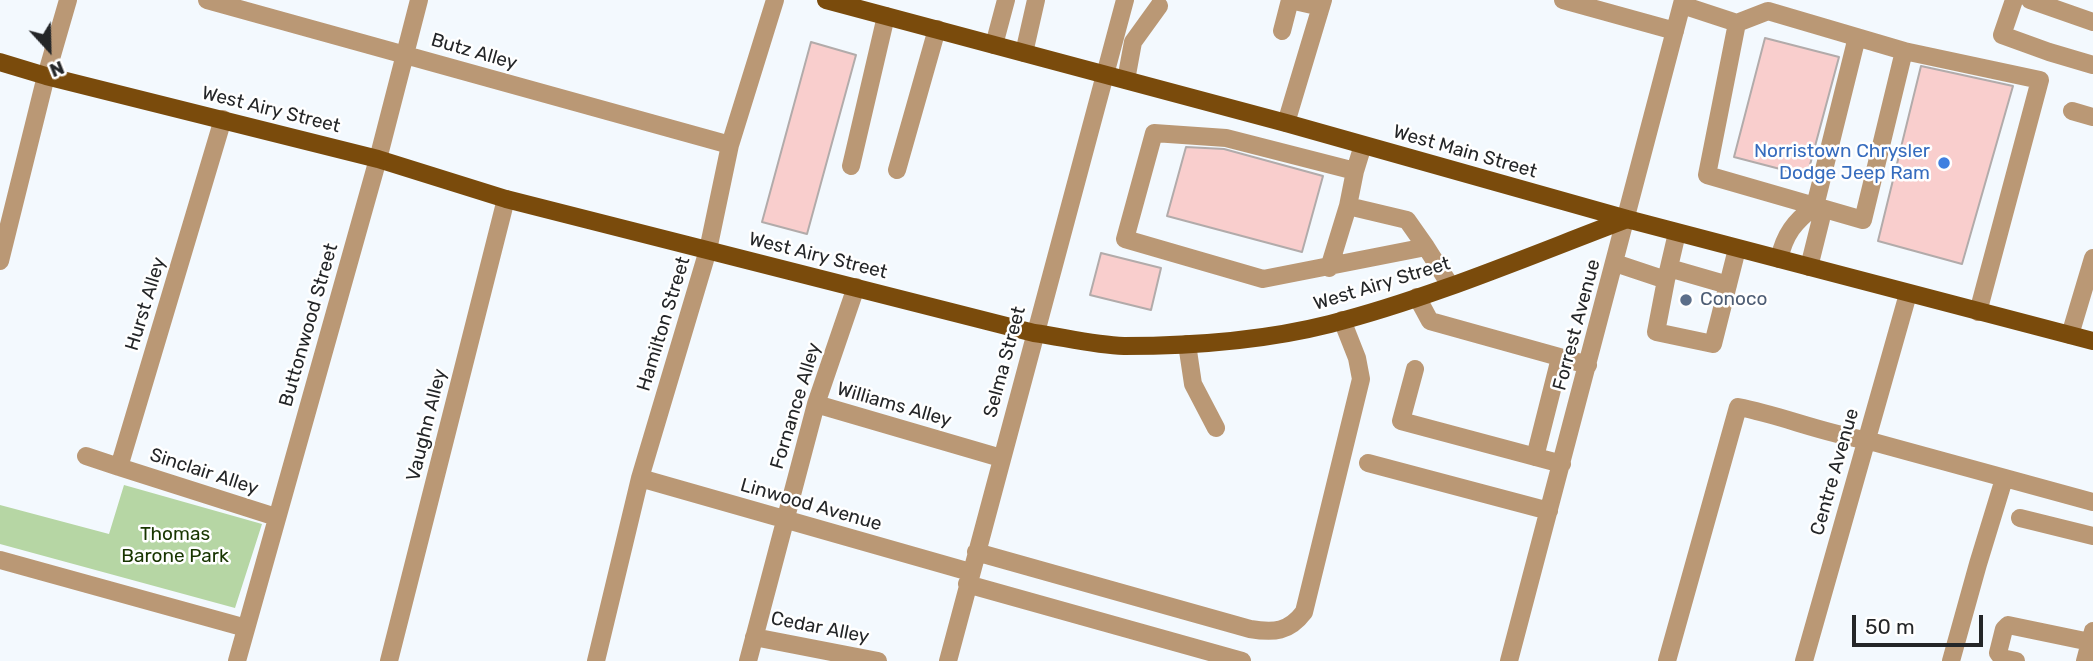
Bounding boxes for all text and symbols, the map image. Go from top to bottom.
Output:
north arrow [14,14,84,84]
street label: Butz Alley [428,29,520,75]
text: N [46,56,68,82]
street label: West Airy Street [199,82,343,138]
street label: West Main Street [1390,121,1540,183]
place label: Norristown Chrysler Dodge Jeep Ram [1754,141,1930,185]
marker: Norristown Chrysler Dodge Jeep Ram [1936,155,1952,171]
street label: West Airy Street [746,228,890,284]
street label: Buttonwood Street [275,241,343,409]
street label: West Airy Street [1311,252,1453,316]
street label: Hurst Alley [121,254,171,354]
street label: Hamilton Street [633,254,695,394]
street label: Forrest Avenue [1549,257,1605,393]
place label: Conoco [1700,289,1767,311]
marker: Conoco [1678,292,1694,308]
street label: Selma Street [979,304,1031,420]
street label: Fornance Alley [766,340,826,472]
street label: Vaughn Alley [402,366,452,484]
street label: Williams Alley [834,378,954,432]
street label: Centre Avenue [1806,406,1864,538]
street label: Sinclair Alley [147,444,261,500]
street label: Linwood Avenue [738,474,884,536]
park label: Thomas Barone Park [121,524,229,568]
scale bar [1855,602,1986,646]
street label: Cedar Alley [769,607,871,649]
text: 50 m [1865,614,1915,639]

